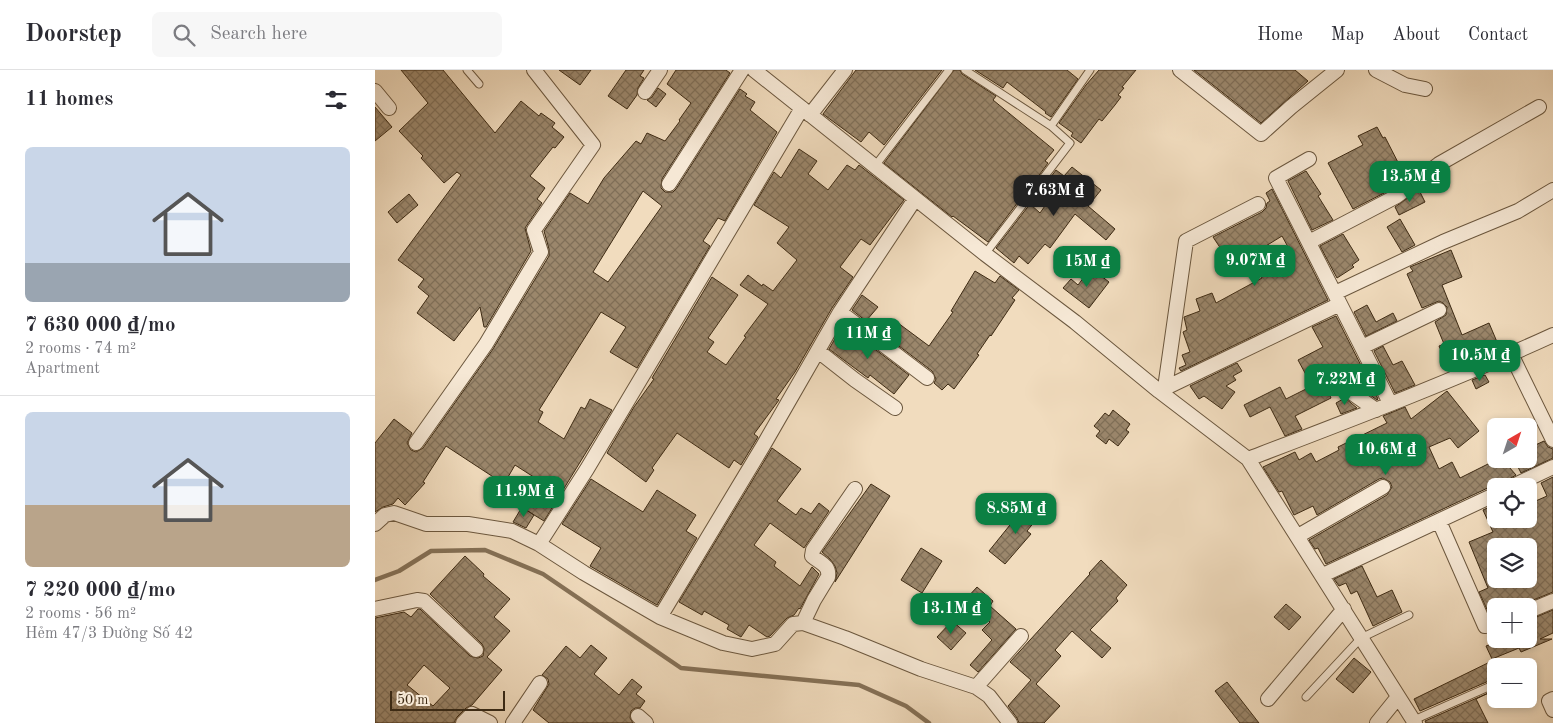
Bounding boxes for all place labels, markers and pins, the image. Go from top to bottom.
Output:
pin: 13.5M ₫ [1364,160,1456,203]
pin: 7.63M ₫ [1008,174,1100,217]
pin: 9.07M ₫ [1209,244,1301,287]
pin: 15M ₫ [1052,246,1122,288]
pin: 11M ₫ [833,318,903,360]
pin: 10.5M ₫ [1434,340,1526,382]
pin: 7.22M ₫ [1299,364,1391,406]
pin: 10.6M ₫ [1340,434,1432,476]
pin: 11.9M ₫ [478,476,570,518]
pin: 8.85M ₫ [970,492,1062,535]
pin: 13.1M ₫ [905,592,997,635]

